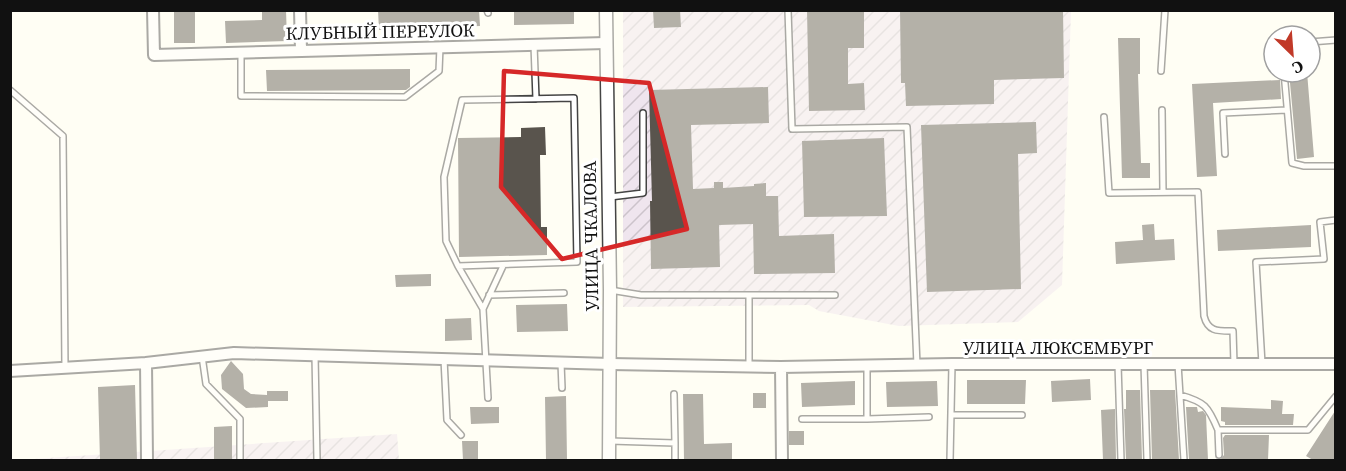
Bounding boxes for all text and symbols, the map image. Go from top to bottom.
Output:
street label: КЛУБНЫЙ ПЕРЕУЛОК [285,17,475,46]
north arrow [1262,24,1322,84]
text: С [1289,56,1307,80]
street label: УЛИЦА ЧКАЛОВА [577,160,604,312]
street label: УЛИЦА ЛЮКСЕМБУРГ [963,335,1153,360]

